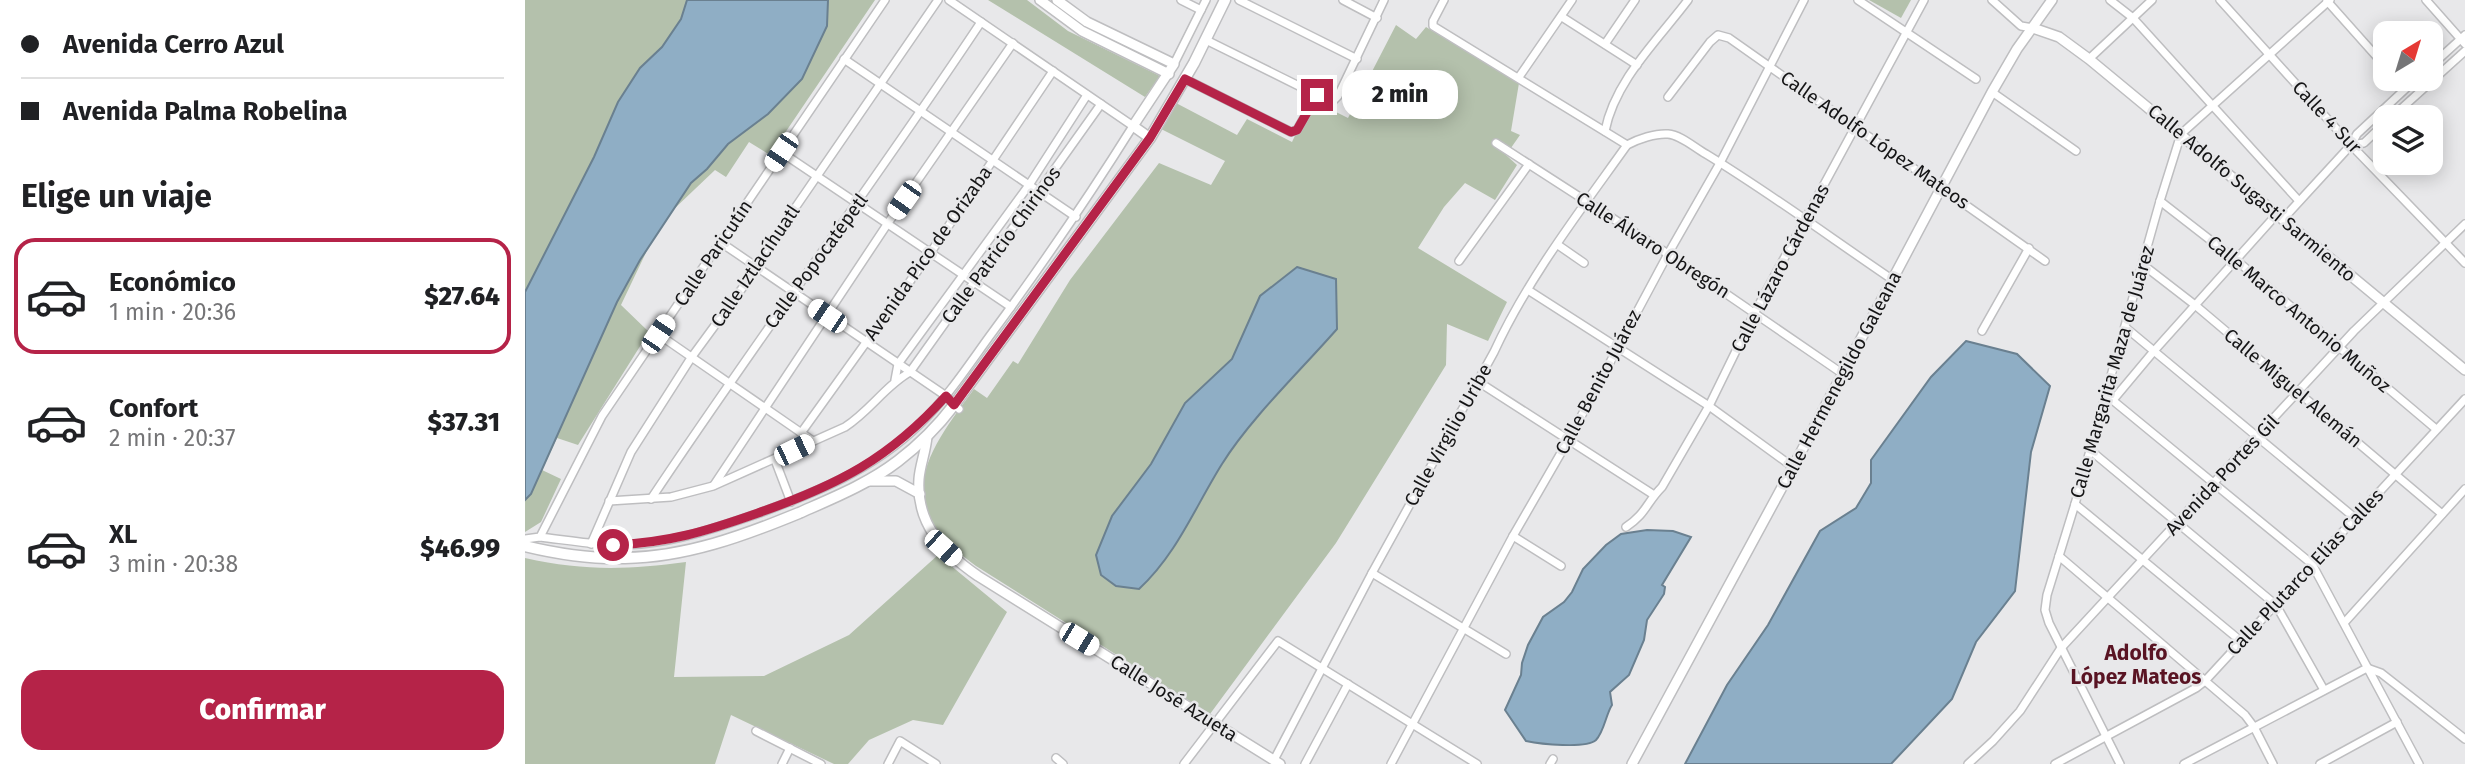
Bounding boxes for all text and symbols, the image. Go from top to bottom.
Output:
north arrow [2373,21,2443,91]
map controls [2373,21,2443,175]
text: Avenida Cerro Azul [63,29,284,60]
street label: Calle Adolfo López Mateos [1776,66,1974,214]
callout: 2 min [1341,70,1457,119]
street label: Calle 4 Sur [2288,76,2367,159]
route end [1301,79,1333,111]
text: 2 min [1372,80,1428,108]
text: Avenida Palma Robelina [63,96,348,127]
street label: Calle Adolfo Sugasti Sarmiento [2143,99,2361,287]
button: layers [2373,105,2443,175]
car [761,129,802,175]
street label: Avenida Pico de Orizaba [859,161,997,345]
street label: Calle Patricio Chirinos [936,162,1066,328]
text: Elige un viaje [21,177,212,215]
car [884,177,925,223]
street label: Calle Lázaro Cárdenas [1726,180,1834,356]
street label: Calle Álvaro Obregón [1572,187,1734,303]
street label: Calle Popocatépetl [759,189,873,333]
street label: Calle Paricutín [669,195,757,311]
street label: Calle Iztlacíhuatl [706,200,805,332]
street label: Calle Marco Antonio Muñoz [2203,231,2395,397]
street label: Calle Margarita Maza de Juárez [2065,243,2159,501]
icon: car [25,265,88,328]
text: Económico [109,267,236,298]
street label: Calle Hermenegildo Galeana [1772,267,1906,493]
text: $27.64 [424,281,500,312]
car [804,296,851,336]
text: 1 min · 20:36 [109,298,236,326]
street label: Calle Benito Juárez [1550,306,1646,458]
car [638,311,679,357]
street label: Calle Miguel Alemán [2219,323,2367,453]
street label: Calle Virgilio Uribe [1399,360,1497,510]
icon: car [25,391,88,454]
text: Confort [109,393,198,424]
text: $37.31 [428,407,500,438]
street label: Avenida Portes Gil [2160,410,2284,540]
text: 2 min · 20:37 [109,424,235,452]
car [771,431,818,469]
street label: Calle Plutarco Elías Calles [2222,484,2388,660]
icon: car [25,517,88,580]
text: XL [109,519,137,550]
car [921,526,966,570]
route start [597,529,629,561]
text: $46.99 [420,533,500,564]
text: 3 min · 20:38 [109,550,238,578]
car [1056,619,1103,659]
district label: Adolfo López Mateos [2071,640,2201,690]
street label: Calle José Azueta [1106,650,1242,746]
button: Confirmar [21,670,504,750]

